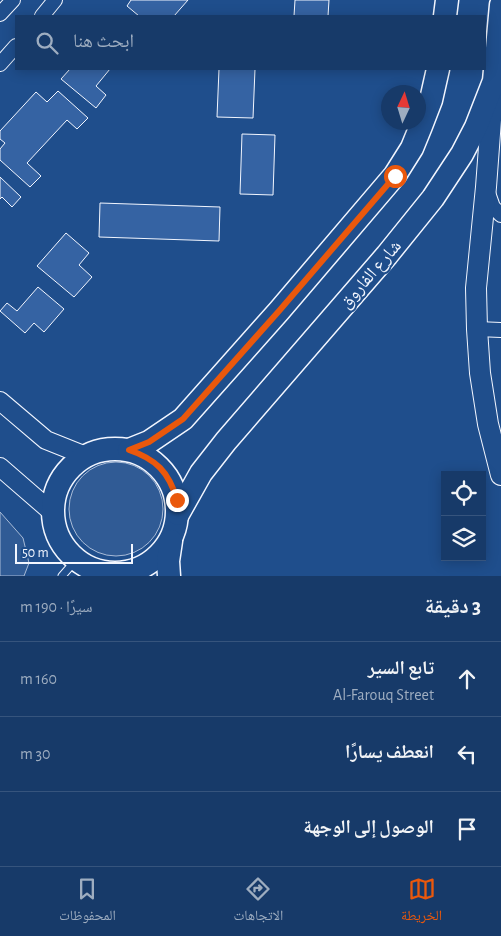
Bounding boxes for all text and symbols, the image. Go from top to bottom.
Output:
search box [15,15,486,70]
icon: search [33,29,61,57]
text: ابحث هنا [73,32,134,51]
north arrow [381,85,426,130]
route start [384,165,407,188]
street label: شارع الفاروق [336,237,406,313]
map controls [441,471,486,561]
button: locate [441,471,486,516]
route end [166,489,189,512]
button: layers [441,516,486,561]
scale bar [15,541,132,564]
text: 50 m [22,546,49,560]
text: 3 دقيقة [425,596,481,617]
text: سيرًا · 190 m [20,599,92,615]
text: تابع السير [368,659,434,678]
icon: ahead [453,665,481,693]
text: 160 m [20,671,57,687]
text: Al-Farouq Street [333,687,434,703]
icon: left [453,740,481,768]
text: انعطف يسارًا [345,743,434,762]
text: 30 m [20,746,51,762]
icon: arrive [453,815,481,843]
text: الوصول إلى الوجهة [303,818,434,837]
tab: المحفوظات [59,875,116,929]
tab: الاتجاهات [234,875,283,929]
tab: الخريطة [401,875,442,929]

